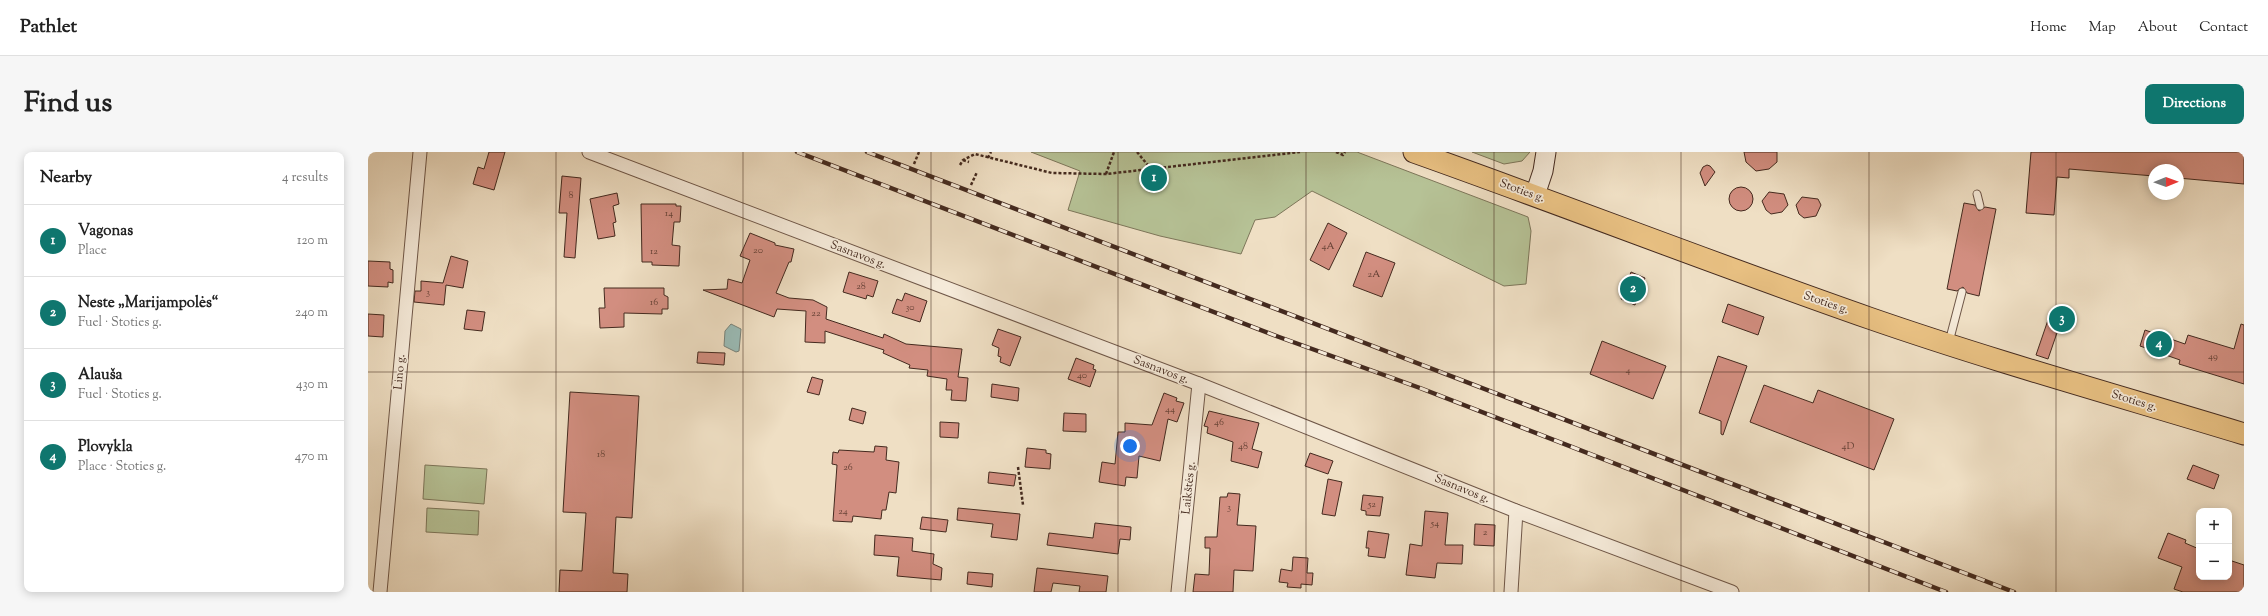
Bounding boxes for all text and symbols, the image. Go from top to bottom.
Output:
text: Pathlet [20,14,77,41]
text: Home [2030,18,2067,38]
text: Map [2089,18,2116,38]
text: About [2138,18,2177,38]
text: Contact [2199,18,2248,38]
text: Find us [24,84,112,124]
button: Directions [2145,84,2244,124]
pin: 1 [1141,163,1167,193]
north arrow [2148,164,2184,200]
text: Nearby [40,166,92,190]
text: 4 results [282,169,328,187]
street label: Stoties g. [1497,175,1547,207]
house number: 8 [569,188,574,203]
house number: 14 [665,206,673,221]
text: Vagonas [78,221,133,242]
text: 1 [51,232,55,250]
text: 120 m [297,232,328,250]
street label: Sasnavos g. [827,236,889,274]
house number: 4A [1321,239,1335,254]
text: Place [78,242,107,260]
house number: 20 [753,243,763,258]
house number: 12 [650,244,658,259]
house number: 2A [1368,267,1380,282]
pin: 2 [1620,274,1646,304]
house number: 28 [856,279,866,294]
house number: 3 [426,285,430,300]
street label: Stoties g. [1801,287,1851,319]
text: Neste „Marijampolės“ [78,293,218,314]
house number: 16 [650,295,658,310]
house number: 30 [905,300,915,315]
text: 2 [50,304,56,322]
text: 240 m [295,304,328,322]
pin: 3 [2049,304,2075,334]
house number: 22 [811,306,821,321]
text: Fuel · Stoties g. [78,314,162,332]
pin: 4 [2146,329,2172,359]
house number: 49 [2208,349,2218,364]
street label: Sasnavos g. [1130,351,1192,389]
street label: Lino g. [389,353,411,391]
house number: 4 [1625,363,1631,378]
text: Alauša [78,365,123,386]
house number: 40 [1077,368,1087,383]
text: 3 [50,376,56,394]
text: 430 m [296,376,328,394]
text: Fuel · Stoties g. [78,386,162,404]
street label: Stoties g. [2109,386,2159,416]
house number: 44 [1165,402,1175,417]
house number: 46 [1214,415,1224,430]
your location [1120,436,1140,456]
text: Plovykla [78,437,133,458]
house number: 48 [1238,439,1248,454]
house number: 4D [1842,439,1855,454]
house number: 18 [597,447,605,462]
text: 4 [50,448,56,466]
text: 470 m [295,448,328,466]
text: Place · Stoties g. [78,458,166,476]
house number: 26 [843,460,853,475]
street label: Laikštės g. [1177,461,1201,515]
street label: Sasnavos g. [1432,470,1492,508]
house number: 52 [1367,497,1376,512]
house number: 3 [1227,500,1231,515]
house number: 24 [838,504,848,519]
map controls [2196,508,2232,580]
button: + [2196,508,2232,544]
house number: 54 [1430,516,1439,531]
house number: 2 [1483,525,1488,540]
button: − [2196,544,2232,580]

